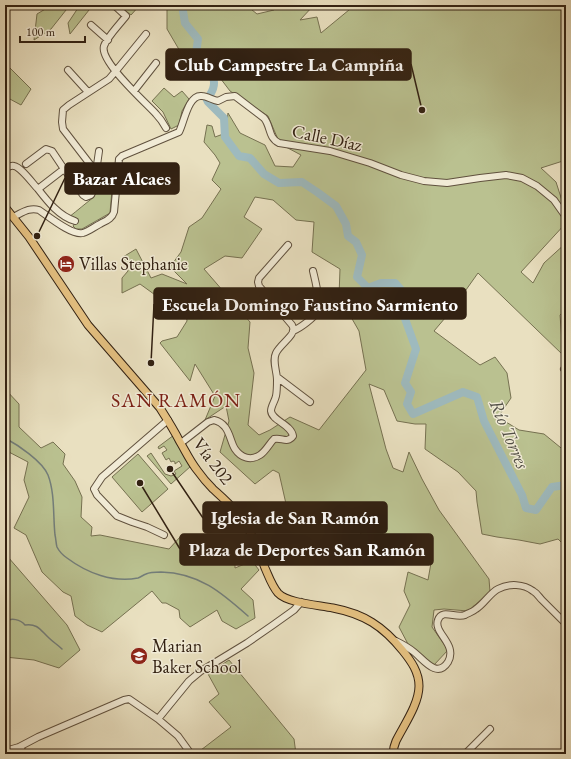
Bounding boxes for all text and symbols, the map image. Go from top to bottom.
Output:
scale bar [20,18,85,44]
text: 100 m [26,24,56,40]
callout: Club Campestre La Campiña [166,49,411,80]
text: Club Campestre La Campiña [174,52,404,77]
street label: Calle Díaz [290,119,364,156]
callout: Bazar Alcaes [65,163,179,194]
text: Bazar Alcaes [73,166,171,191]
place label: Villas Stephanie [79,252,188,275]
hotel icon: Villas Stephanie [56,254,76,274]
callout: Escuela Domingo Faustino Sarmiento [154,288,466,319]
text: Escuela Domingo Faustino Sarmiento [162,292,458,317]
district label: SAN RAMÓN [111,387,241,413]
water label: Río Torres [484,396,536,473]
street label: Vía 202 [188,433,239,489]
callout: Iglesia de San Ramón [203,502,387,533]
text: Iglesia de San Ramón [211,505,380,530]
callout: Plaza de Deportes San Ramón [180,534,433,565]
text: Plaza de Deportes San Ramón [189,537,426,562]
place label: Marian Baker School [152,634,242,678]
school or university icon: Marian Baker School [129,646,149,666]

